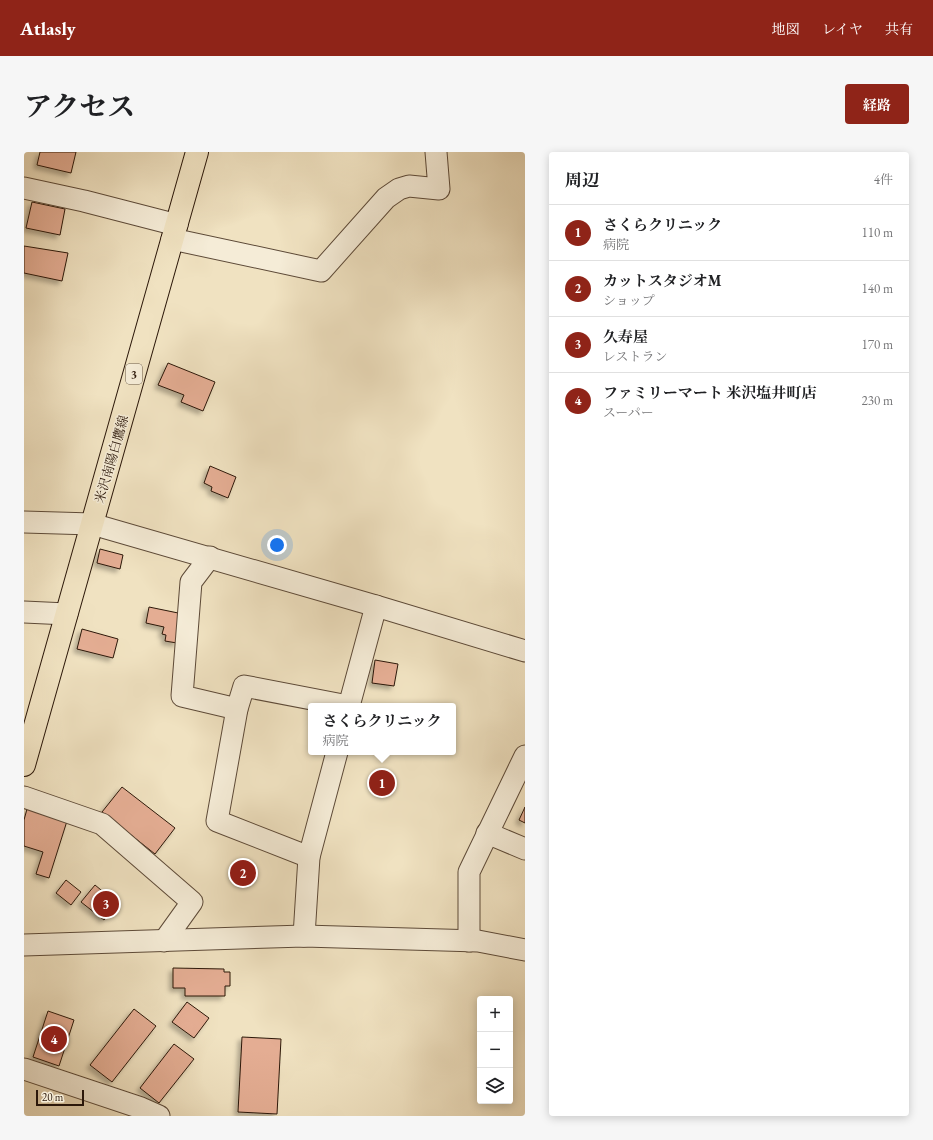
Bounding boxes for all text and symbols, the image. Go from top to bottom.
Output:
text: Atlasly [20,16,76,41]
text: 地図 [772,20,800,38]
text: レイヤ [822,20,863,38]
text: 共有 [885,20,913,38]
button: 経路 [845,84,909,124]
text: アクセス [24,88,135,124]
text: 周辺 [565,169,599,191]
text: 4件 [874,171,893,188]
text: さくらクリニック [603,215,722,234]
text: 1 [575,224,581,241]
text: 110 m [862,224,893,241]
text: 病院 [603,236,629,253]
text: カットスタジオM [603,271,721,290]
text: 2 [575,280,581,297]
text: 140 m [862,280,893,297]
text: ショップ [603,292,655,309]
text: 久寿屋 [603,327,648,346]
text: 3 [575,336,581,353]
text: 170 m [862,336,893,353]
text: レストラン [603,348,668,365]
road number: 3 [126,364,142,384]
text: ファミリーマート 米沢塩井町店 [603,383,816,402]
text: 4 [575,392,581,409]
text: 230 m [862,392,893,409]
text: スーパー [603,404,654,421]
street label: 米沢南陽白鷹線 [91,413,132,505]
your location [267,535,287,555]
popup [308,703,456,755]
text: さくらクリニック [322,711,442,730]
text: 病院 [322,732,348,749]
pin: 1 [369,768,395,798]
pin: 2 [230,858,256,888]
pin: 3 [93,889,119,919]
map controls [477,996,513,1104]
button: + [477,996,513,1032]
pin: 4 [41,1024,67,1054]
button: − [477,1032,513,1068]
button: layers [477,1068,513,1104]
scale bar [36,1088,84,1107]
text: 20 m [42,1090,63,1104]

